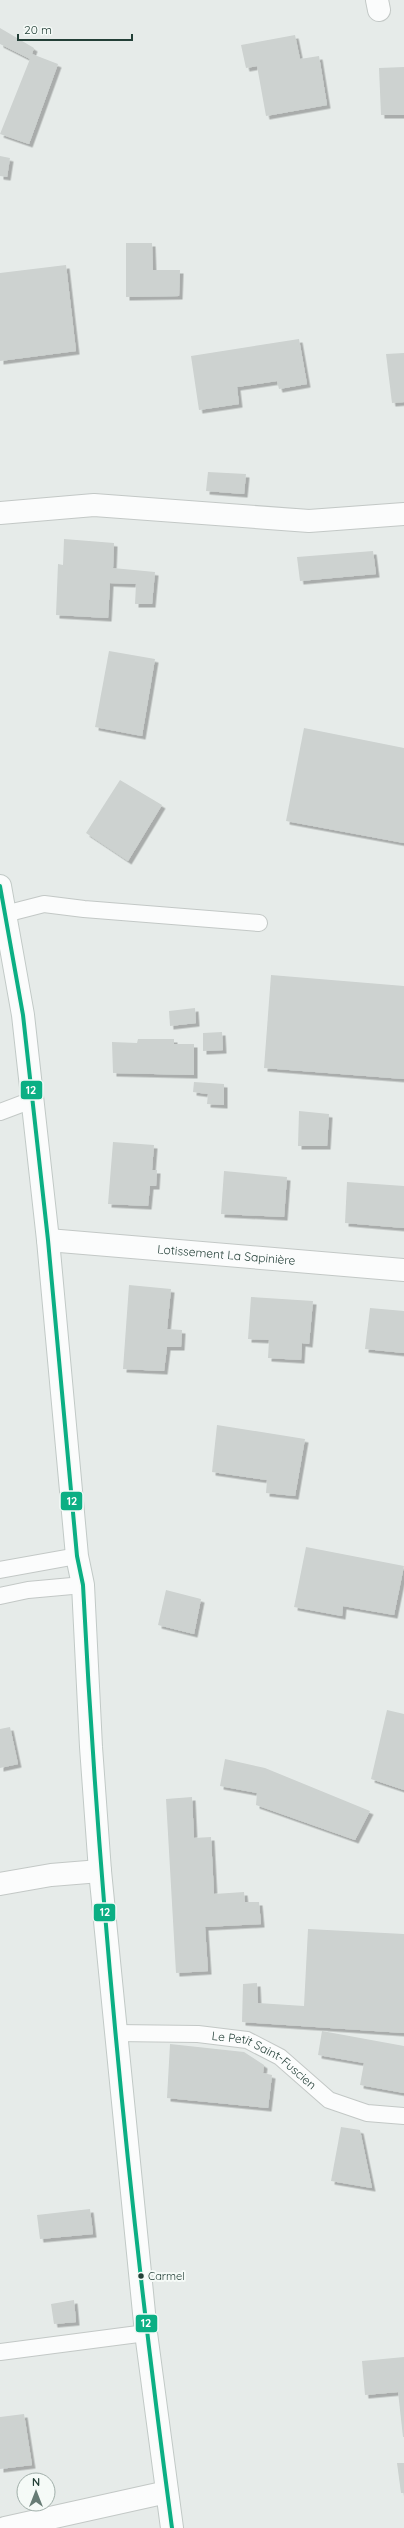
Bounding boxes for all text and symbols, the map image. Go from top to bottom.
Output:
scale bar [18,16,132,42]
text: 20 m [24,22,52,37]
line badge: 12 [20,1080,43,1100]
text: 12 [26,1083,36,1097]
street label: Lotissement La Sapinière [157,1241,296,1268]
line badge: 12 [60,1491,83,1511]
text: 12 [67,1494,77,1508]
line badge: 12 [93,1903,116,1922]
text: 12 [100,1905,110,1919]
street label: Le Petit Saint-Fuscien [211,2028,320,2092]
place label: Carmel [148,2269,185,2283]
marker: Carmel [136,2271,146,2281]
line badge: 12 [135,2314,158,2333]
text: 12 [141,2316,151,2330]
north arrow [16,2472,56,2512]
text: N [32,2475,40,2489]

